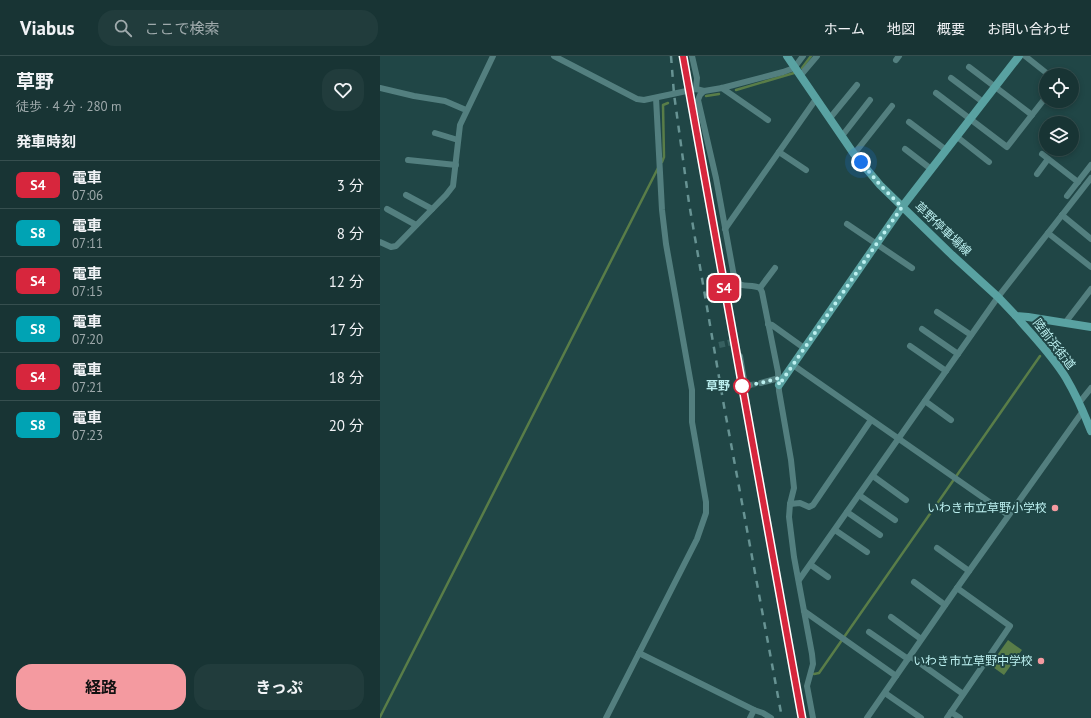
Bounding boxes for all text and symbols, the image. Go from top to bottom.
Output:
search box [98,10,378,46]
text: Viabus [20,16,74,40]
icon: search [112,17,134,39]
text: ここで検索 [144,19,219,38]
text: ホーム [823,20,865,38]
text: 地図 [887,20,915,38]
text: 概要 [937,20,965,38]
text: お問い合わせ [987,20,1071,38]
map controls [1039,68,1079,156]
button: locate [1039,68,1079,108]
text: 草野 [16,69,54,93]
button: heart [322,69,364,111]
text: 徒歩 · 4 分 · 280 m [16,98,122,115]
button: layers [1039,116,1079,156]
text: 発車時刻 [16,132,76,151]
your location [851,152,871,172]
text: 電車 [72,168,102,187]
text: S4 [30,176,46,194]
text: 3 分 [337,176,364,195]
text: 07:06 [72,187,103,204]
street label: 草野停車場線 [912,199,975,259]
text: 電車 [72,216,102,235]
text: S8 [30,224,46,242]
text: 8 分 [337,224,364,243]
text: 07:11 [72,235,103,252]
text: 電車 [72,264,102,283]
text: S4 [30,272,46,290]
text: 12 分 [329,272,364,291]
line badge: S4 [706,275,742,301]
text: S4 [716,279,732,297]
text: 07:15 [72,283,103,300]
text: 電車 [72,312,102,331]
street label: 陸前浜街道 [1030,315,1079,372]
text: S8 [30,320,46,338]
text: 17 分 [329,320,364,339]
text: 07:20 [72,331,103,348]
text: 電車 [72,360,102,379]
text: S4 [30,368,46,386]
text: 18 分 [329,368,364,387]
marker: 草野 [733,377,751,395]
place label: 草野 [706,378,730,393]
text: 07:21 [72,379,103,396]
text: 電車 [72,408,102,427]
text: S8 [30,416,46,434]
text: 20 分 [329,416,364,435]
text: 07:23 [72,427,103,444]
place label: いわき市立草野小学校 [927,500,1047,515]
marker: いわき市立草野小学校 [1050,503,1060,513]
place label: いわき市立草野中学校 [913,653,1033,668]
marker: いわき市立草野中学校 [1036,656,1046,666]
button: 経路 [16,664,186,710]
button: きっぷ [194,664,364,710]

